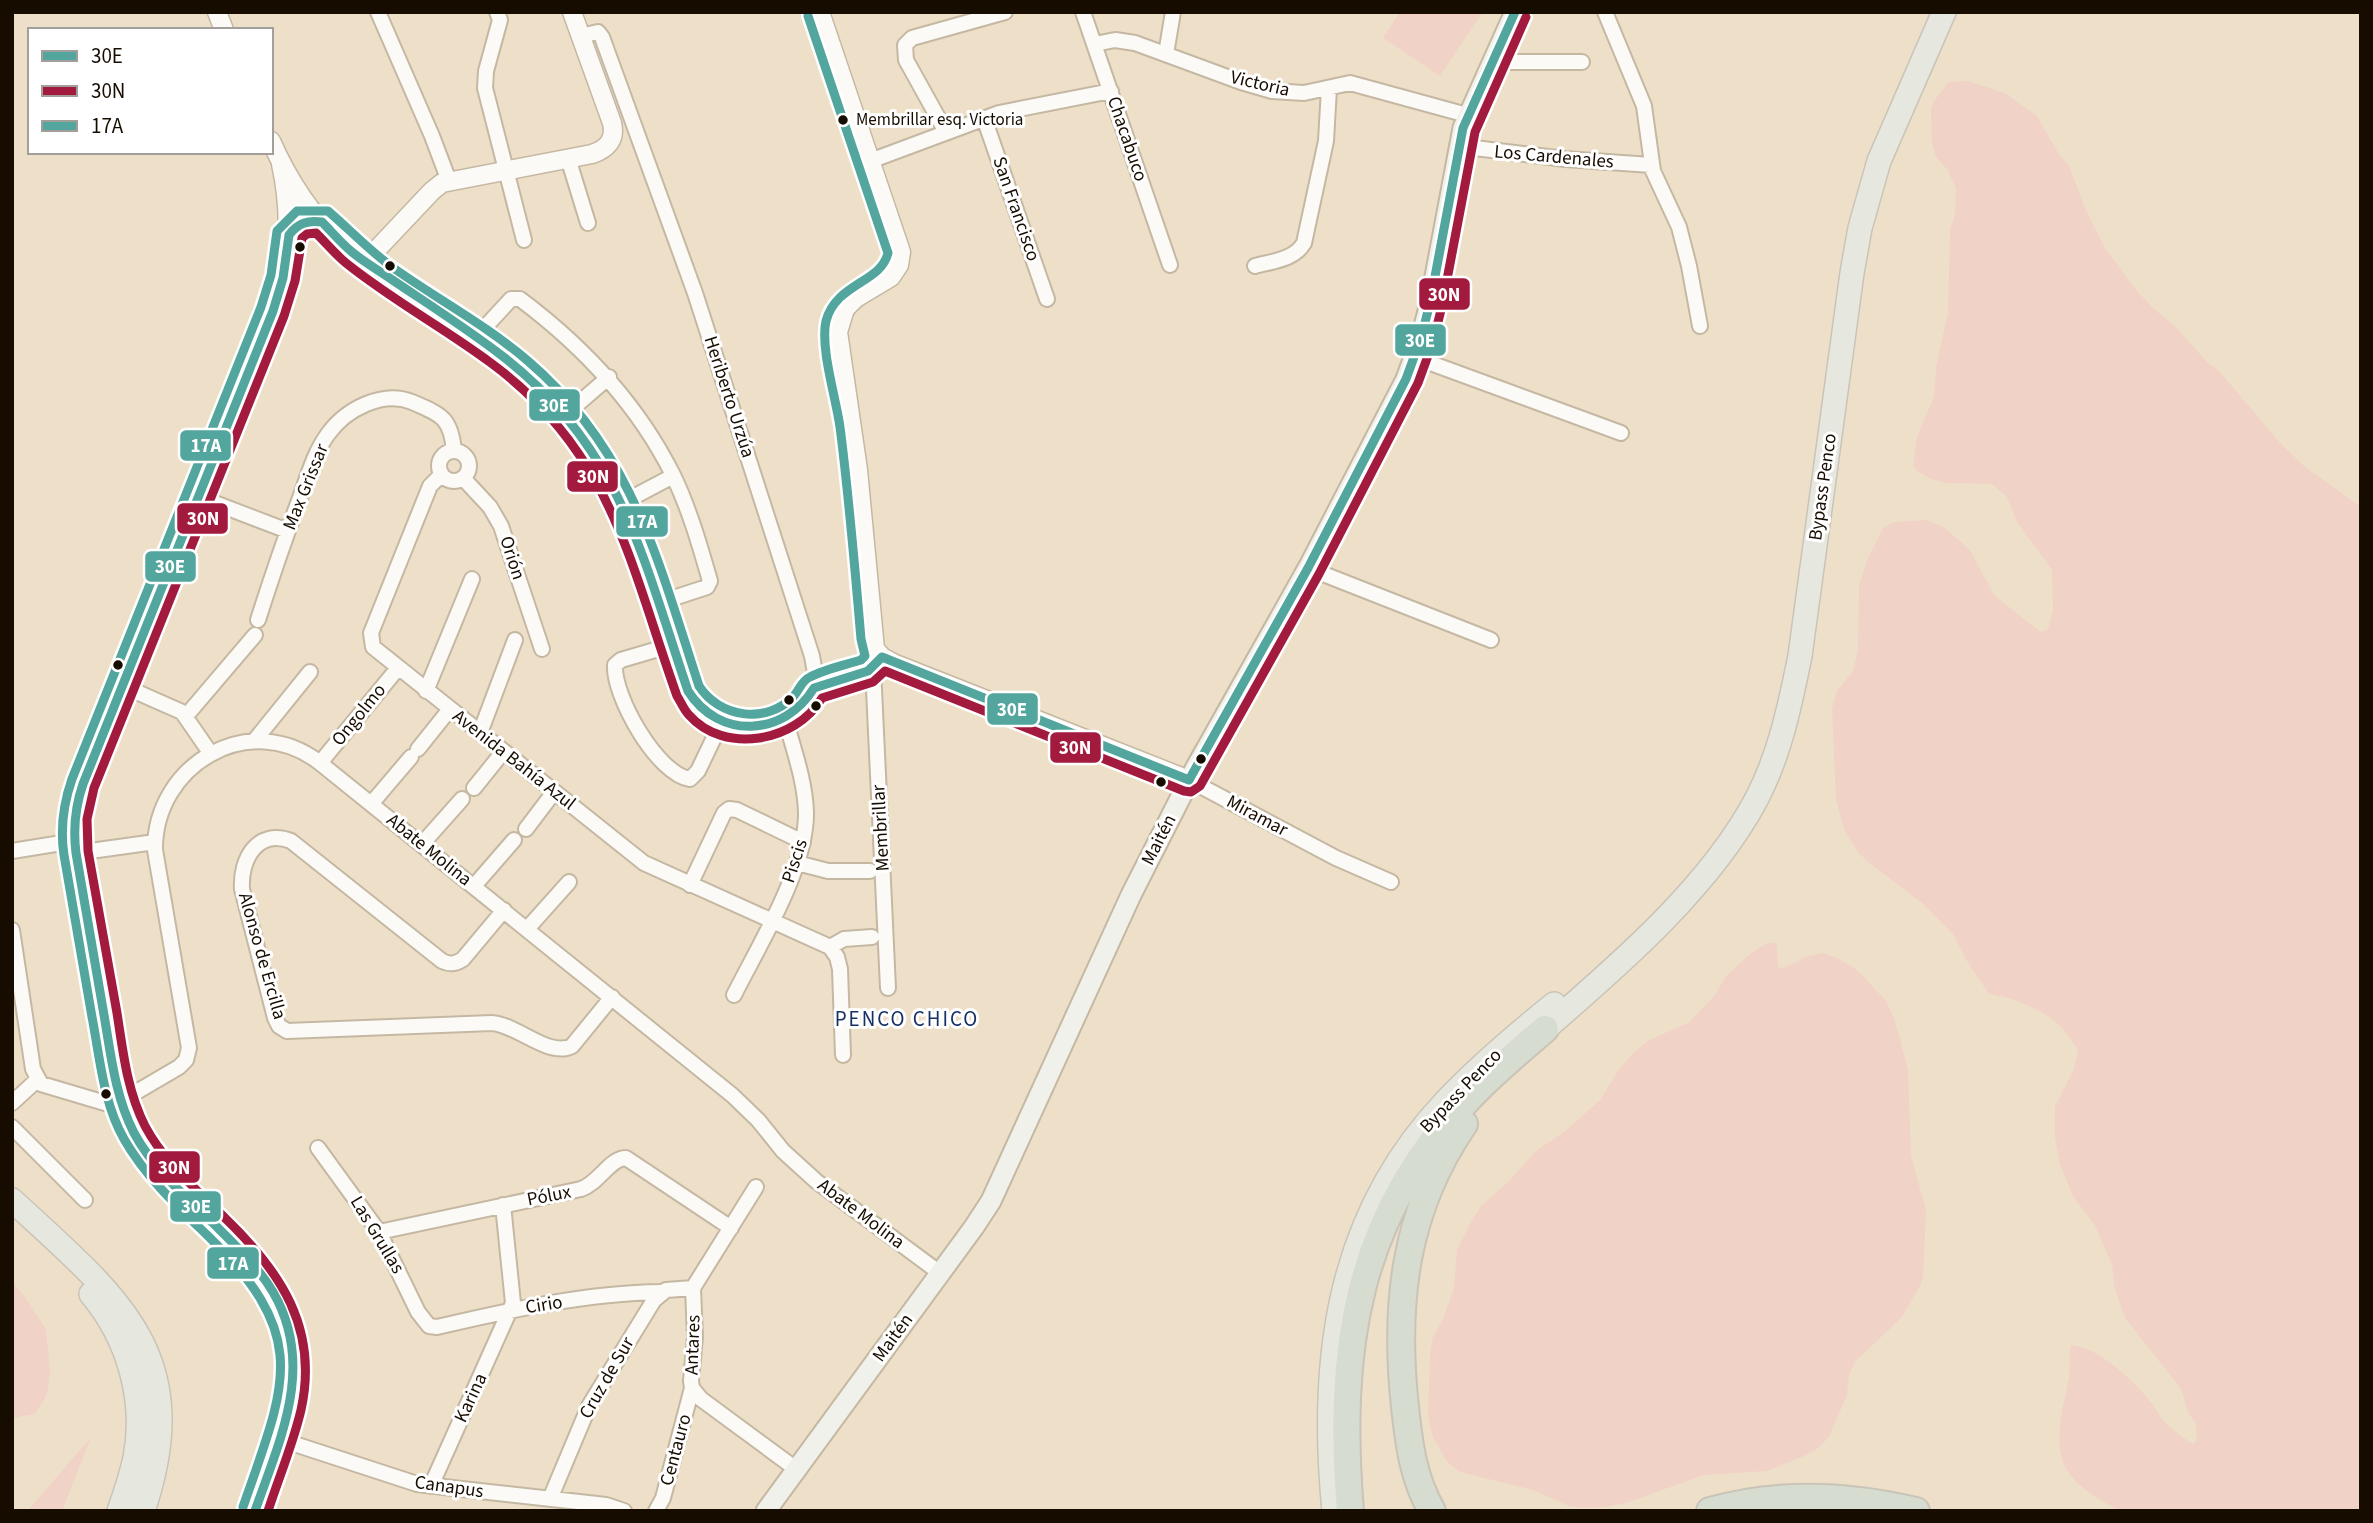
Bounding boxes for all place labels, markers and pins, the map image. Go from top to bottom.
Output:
place label: Membrillar esq. Victoria [856,108,1023,132]
marker: Membrillar esq. Victoria [836,113,850,127]
unlabelled marker [293,240,307,254]
unlabelled marker [383,259,397,273]
unlabelled marker [111,658,125,672]
unlabelled marker [782,693,796,707]
unlabelled marker [809,699,823,713]
unlabelled marker [1194,752,1208,766]
unlabelled marker [1154,775,1168,789]
unlabelled marker [99,1087,113,1101]

